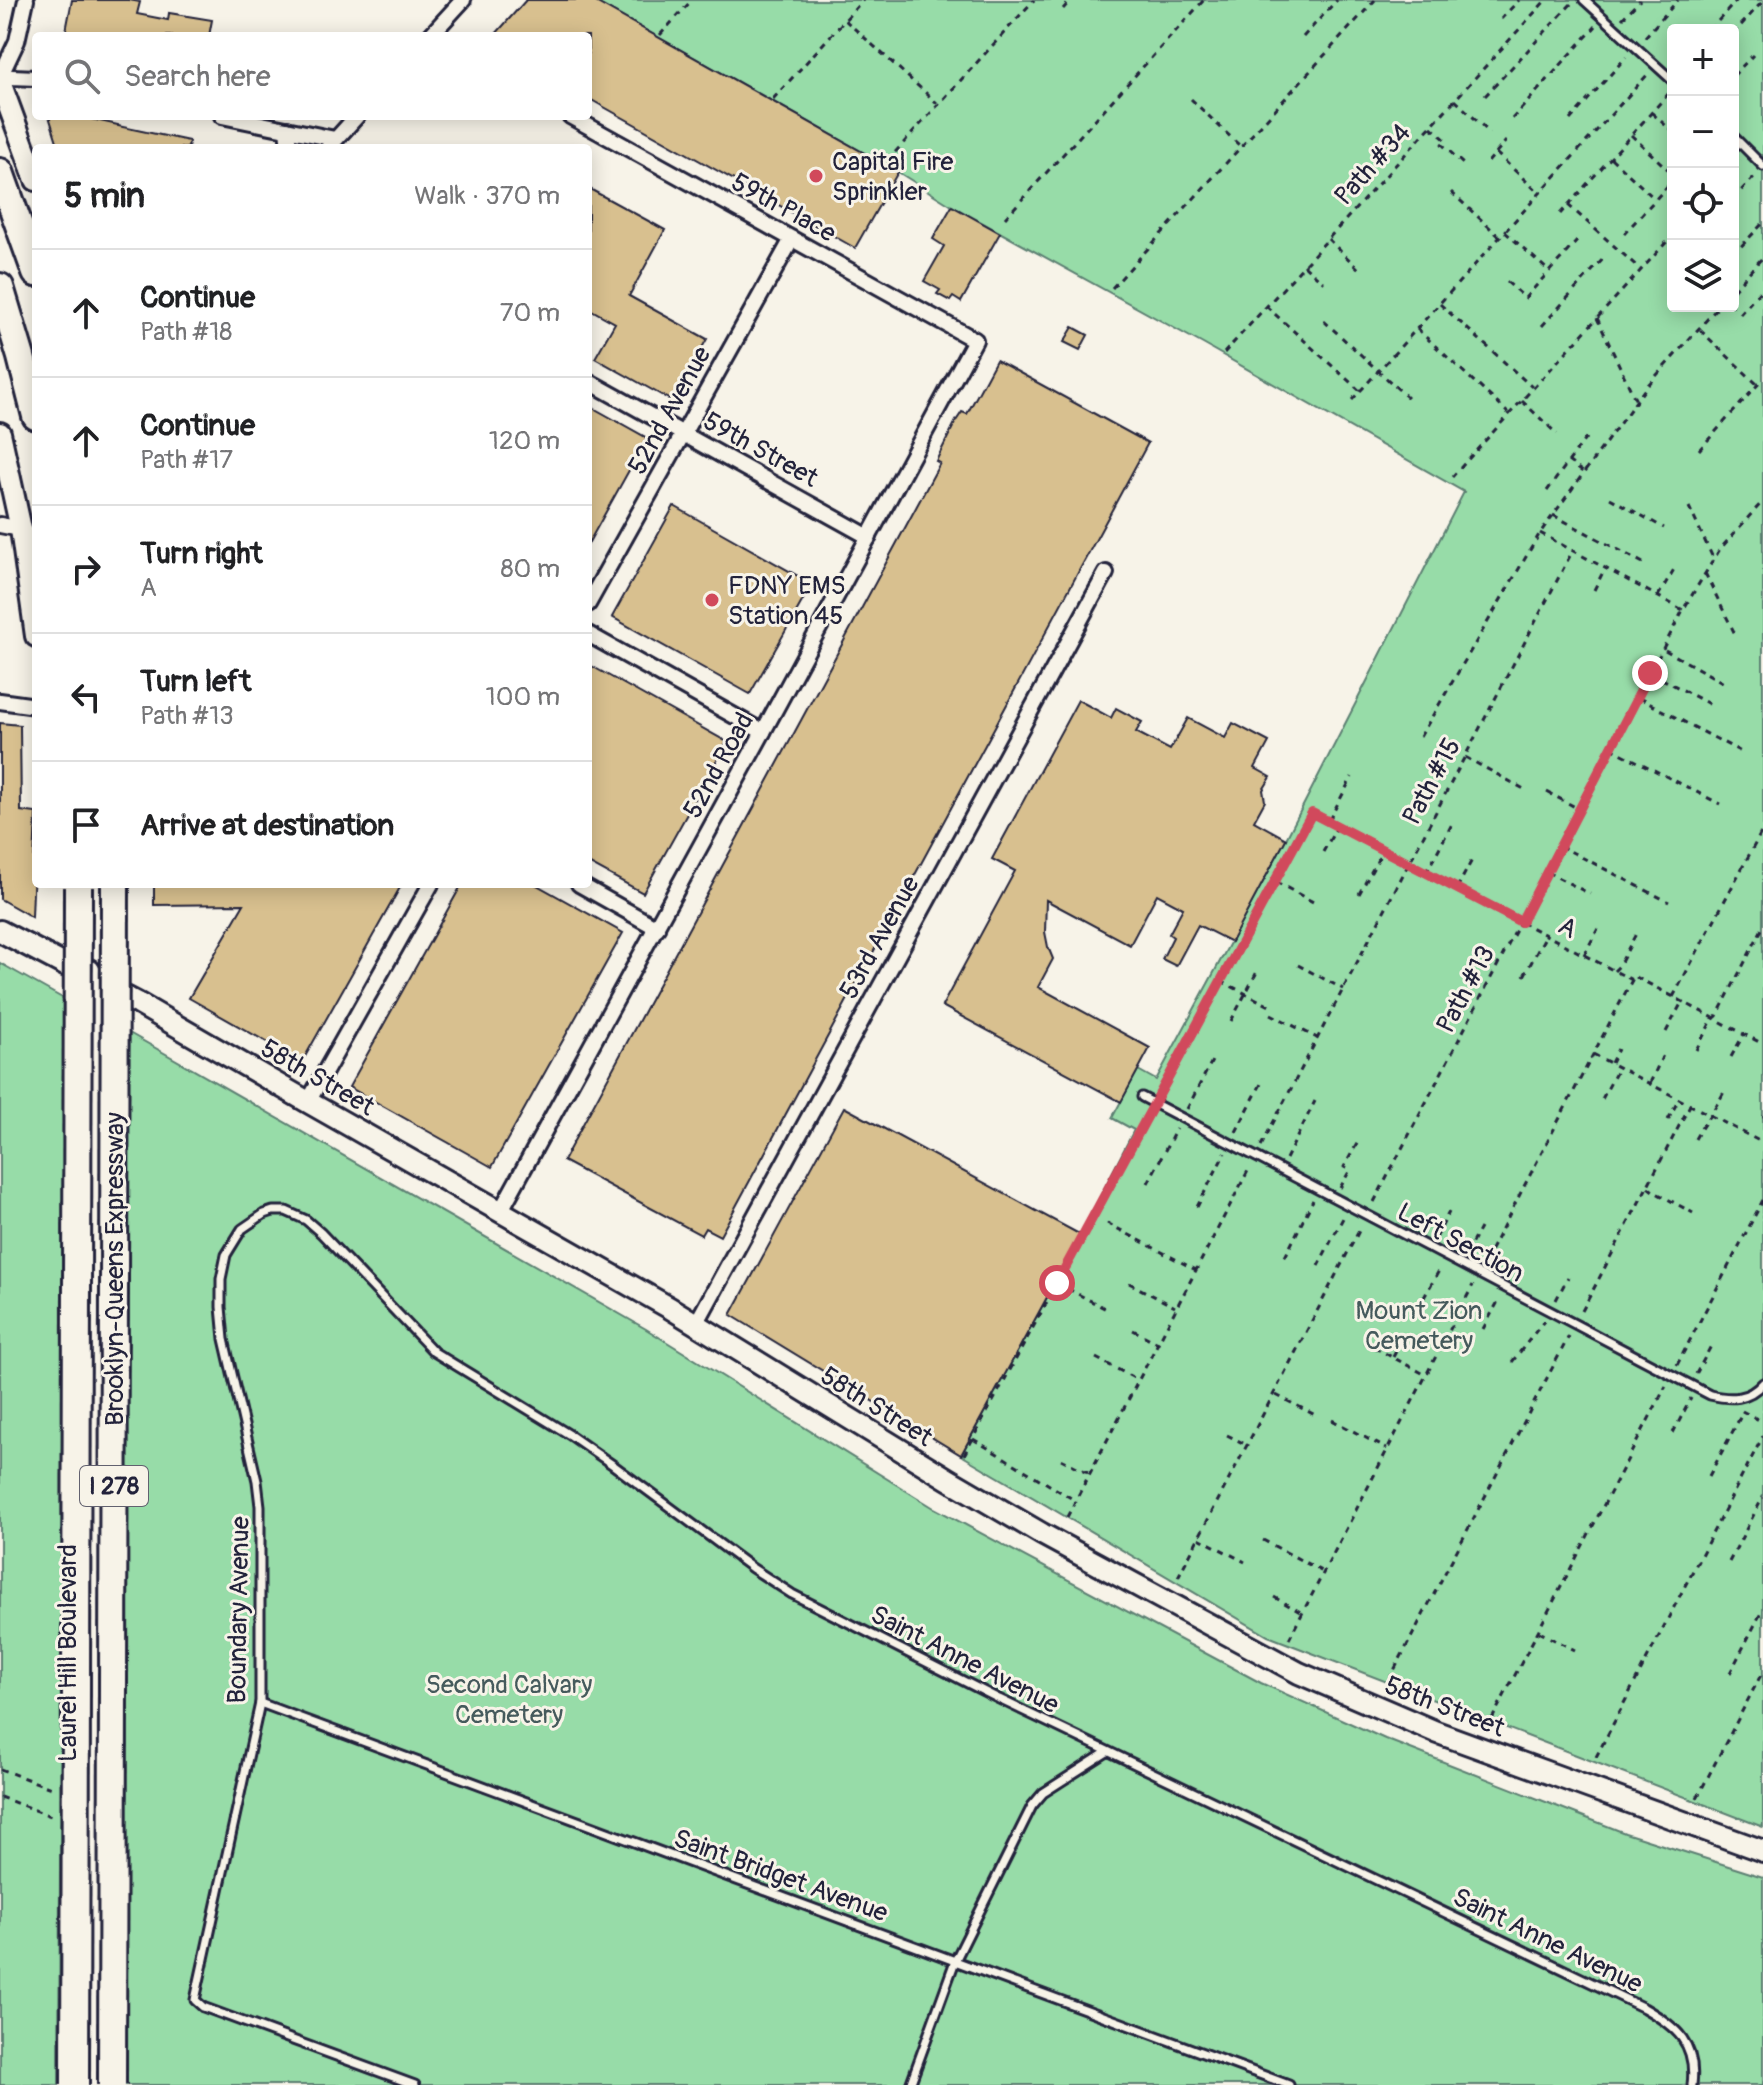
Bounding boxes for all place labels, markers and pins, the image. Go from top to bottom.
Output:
place label: Capital Fire Sprinkler [832,146,953,208]
marker: Capital Fire Sprinkler [807,167,825,185]
place label: FDNY EMS Station 45 [728,570,846,632]
marker: FDNY EMS Station 45 [703,591,721,609]

